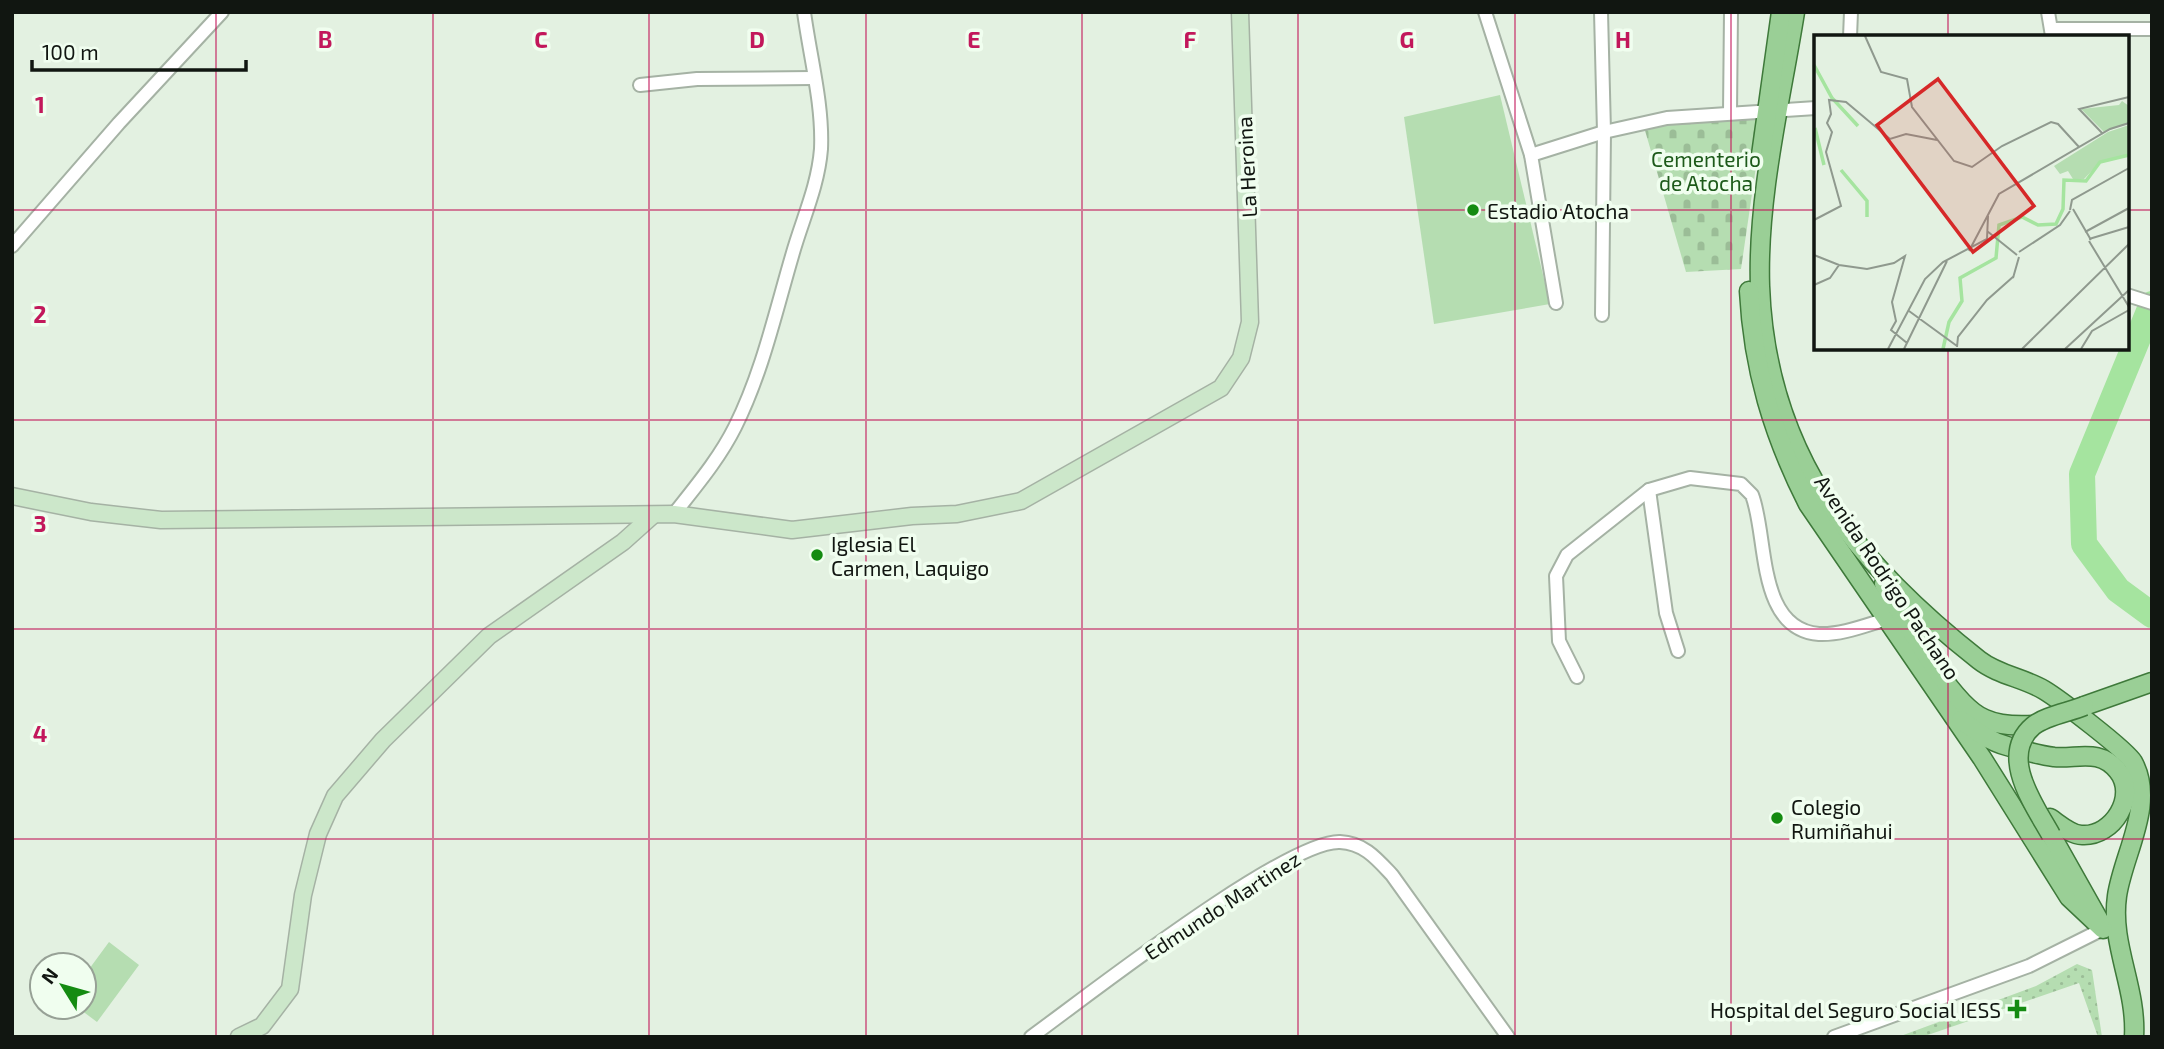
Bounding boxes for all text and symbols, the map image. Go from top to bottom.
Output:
text: B [318,25,332,53]
text: C [534,25,548,53]
text: D [749,25,765,53]
text: E [967,25,981,53]
text: F [1184,25,1197,53]
text: G [1400,25,1414,53]
text: H [1615,25,1631,53]
scale bar [32,28,245,72]
inset map [1814,35,2129,350]
text: 100 m [42,39,99,64]
text: 1 [35,90,45,118]
street label: La Heroina [1231,116,1261,218]
park label: Cementerio de Atocha [1651,146,1761,195]
place label: Estadio Atocha [1487,198,1629,223]
marker: Estadio Atocha [1465,202,1481,218]
text: 2 [33,300,47,328]
street label: Avenida Rodrigo Pachano [1810,470,1966,684]
text: 3 [33,509,47,537]
place label: Iglesia El Carmen, Laquigo [831,531,989,580]
marker: Iglesia El Carmen, Laquigo [809,547,825,563]
text: 4 [33,719,47,747]
place label: Colegio Rumiñahui [1791,794,1893,843]
marker: Colegio Rumiñahui [1769,810,1785,826]
street label: Edmundo Martinez [1139,845,1305,965]
north arrow [28,951,98,1021]
text: N [36,963,62,988]
place label: Hospital del Seguro Social IESS [1710,997,2001,1022]
marker: Hospital del Seguro Social IESS [2007,999,2027,1019]

